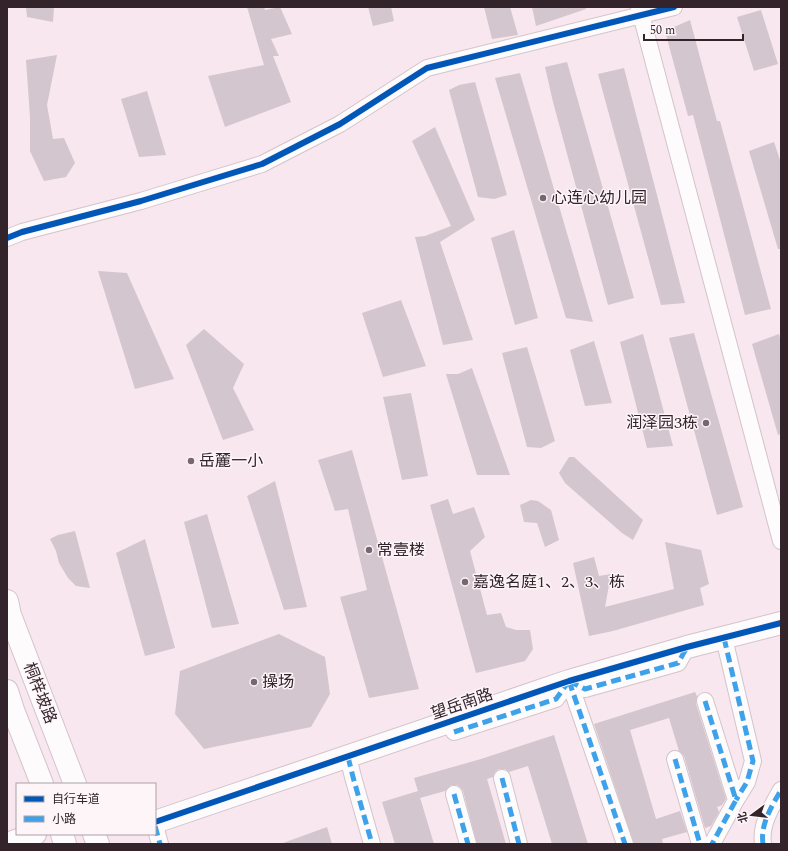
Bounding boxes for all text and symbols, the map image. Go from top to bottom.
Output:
scale bar [644,16,743,42]
text: 50 m [650,21,675,40]
place label: 心连心幼儿园 [551,186,647,210]
marker: 心连心幼儿园 [538,193,548,203]
place label: 润泽园3栋 [626,411,698,435]
marker: 润泽园3栋 [701,418,711,428]
place label: 岳麓一小 [199,449,263,473]
marker: 岳麓一小 [186,456,196,466]
place label: 常壹楼 [377,538,425,562]
marker: 常壹楼 [364,545,374,555]
place label: 嘉逸名庭1、2、3、栋 [473,570,625,594]
marker: 嘉逸名庭1、2、3、栋 [460,577,470,587]
street label: 桐梓坡路 [17,659,63,727]
place label: 操场 [262,670,294,694]
marker: 操场 [249,677,259,687]
street label: 望岳南路 [428,682,496,726]
legend [16,783,156,835]
text: 自行车道 [52,790,100,809]
north arrow [732,795,772,835]
text: 小路 [52,810,76,829]
text: 北 [733,810,752,825]

